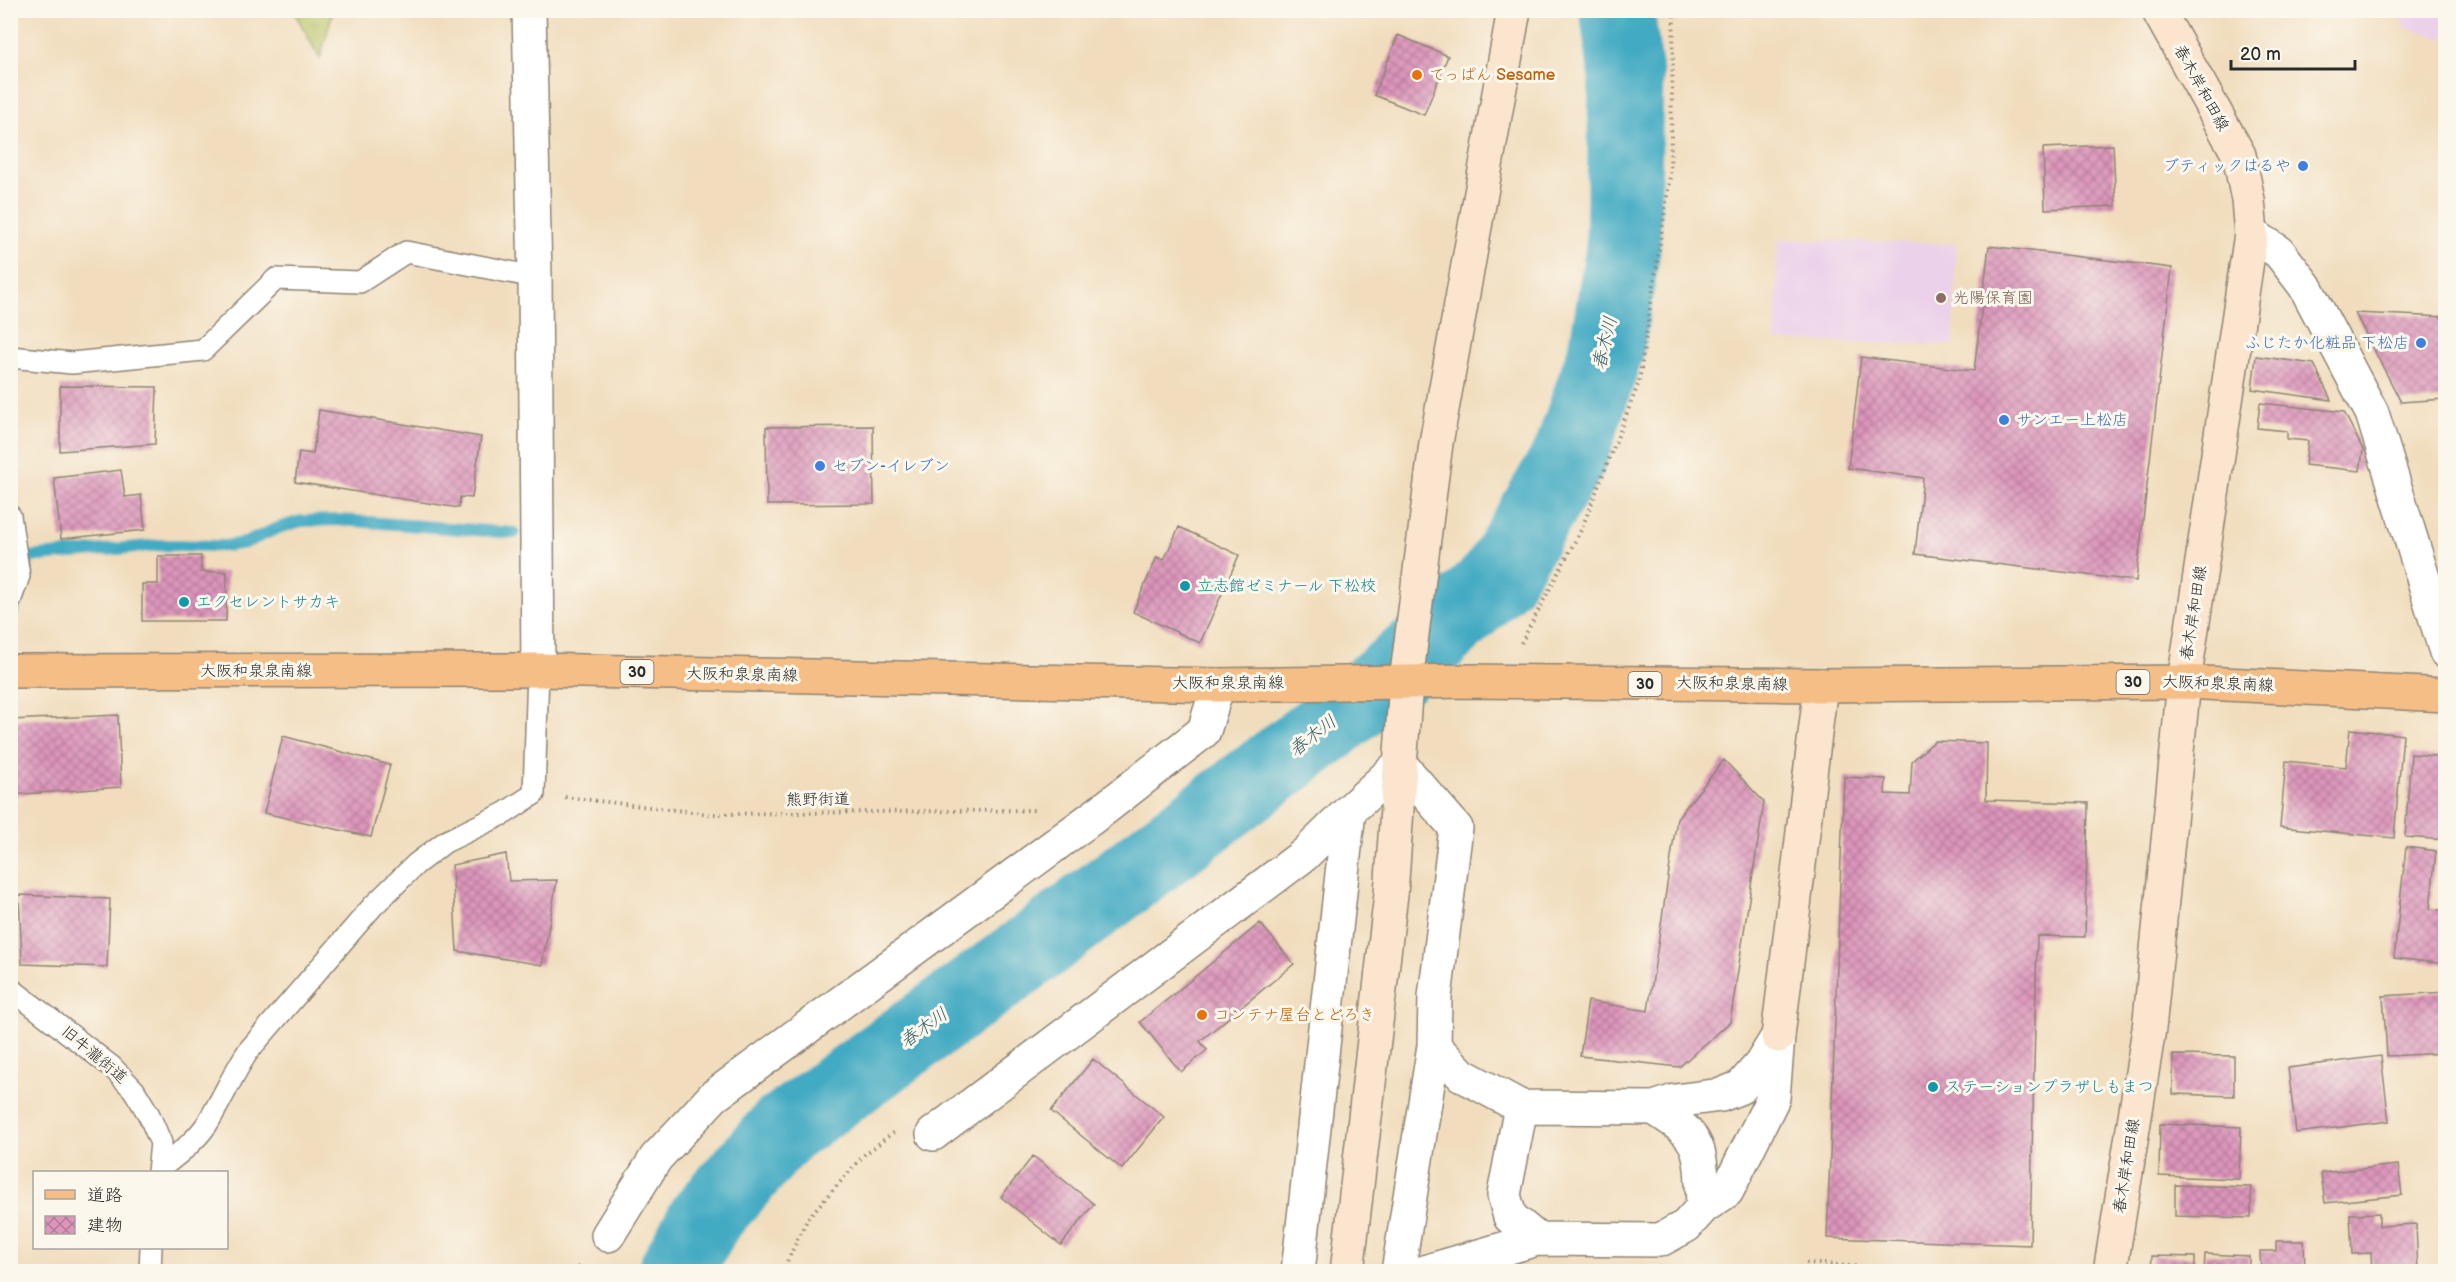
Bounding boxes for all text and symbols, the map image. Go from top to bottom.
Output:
scale bar [2231,33,2356,71]
street label: 春木岸和田線 [2169,41,2233,135]
text: 20 m [2240,44,2281,65]
place label: てっぱん Sesame [1429,66,1556,85]
marker: てっぱん Sesame [1410,68,1424,82]
place label: ブティックはるや [2163,157,2291,176]
marker: ブティックはるや [2296,159,2310,173]
place label: 光陽保育園 [1953,289,2033,308]
marker: 光陽保育園 [1934,291,1948,305]
water label: 春木川 [1589,314,1621,372]
place label: ふじたか化粧品 下松店 [2245,334,2409,353]
marker: ふじたか化粧品 下松店 [2414,336,2428,350]
place label: サンエー上松店 [2016,411,2128,430]
marker: サンエー上松店 [1997,413,2011,427]
place label: セブン-イレブン [832,457,950,476]
marker: セブン-イレブン [813,459,827,473]
street label: 春木岸和田線 [2177,564,2211,662]
place label: 立志館ゼミナール 下松校 [1197,577,1376,596]
marker: 立志館ゼミナール 下松校 [1178,579,1192,593]
place label: エクセレントサカキ [196,593,340,612]
marker: エクセレントサカキ [177,595,191,609]
road number: 30 [620,660,654,684]
street label: 大阪和泉泉南線 [200,662,312,681]
street label: 大阪和泉泉南線 [686,665,798,685]
road number: 30 [2116,670,2150,694]
road number: 30 [1628,672,1662,696]
street label: 大阪和泉泉南線 [2162,673,2274,695]
street label: 大阪和泉泉南線 [1172,674,1284,693]
street label: 大阪和泉泉南線 [1676,674,1788,694]
water label: 春木川 [1285,711,1341,761]
street label: 熊野街道 [786,790,850,810]
water label: 春木川 [896,1004,952,1052]
place label: コンテナ屋台とどろき [1214,1006,1375,1025]
marker: コンテナ屋台とどろき [1195,1008,1209,1022]
street label: 旧牛瀧街道 [57,1022,131,1088]
place label: ステーションプラザしもまつ [1945,1078,2154,1097]
marker: ステーションプラザしもまつ [1926,1080,1940,1094]
street label: 春木岸和田線 [2110,1117,2144,1215]
legend [33,1171,228,1249]
text: 道路 [87,1185,123,1206]
text: 建物 [87,1215,123,1236]

